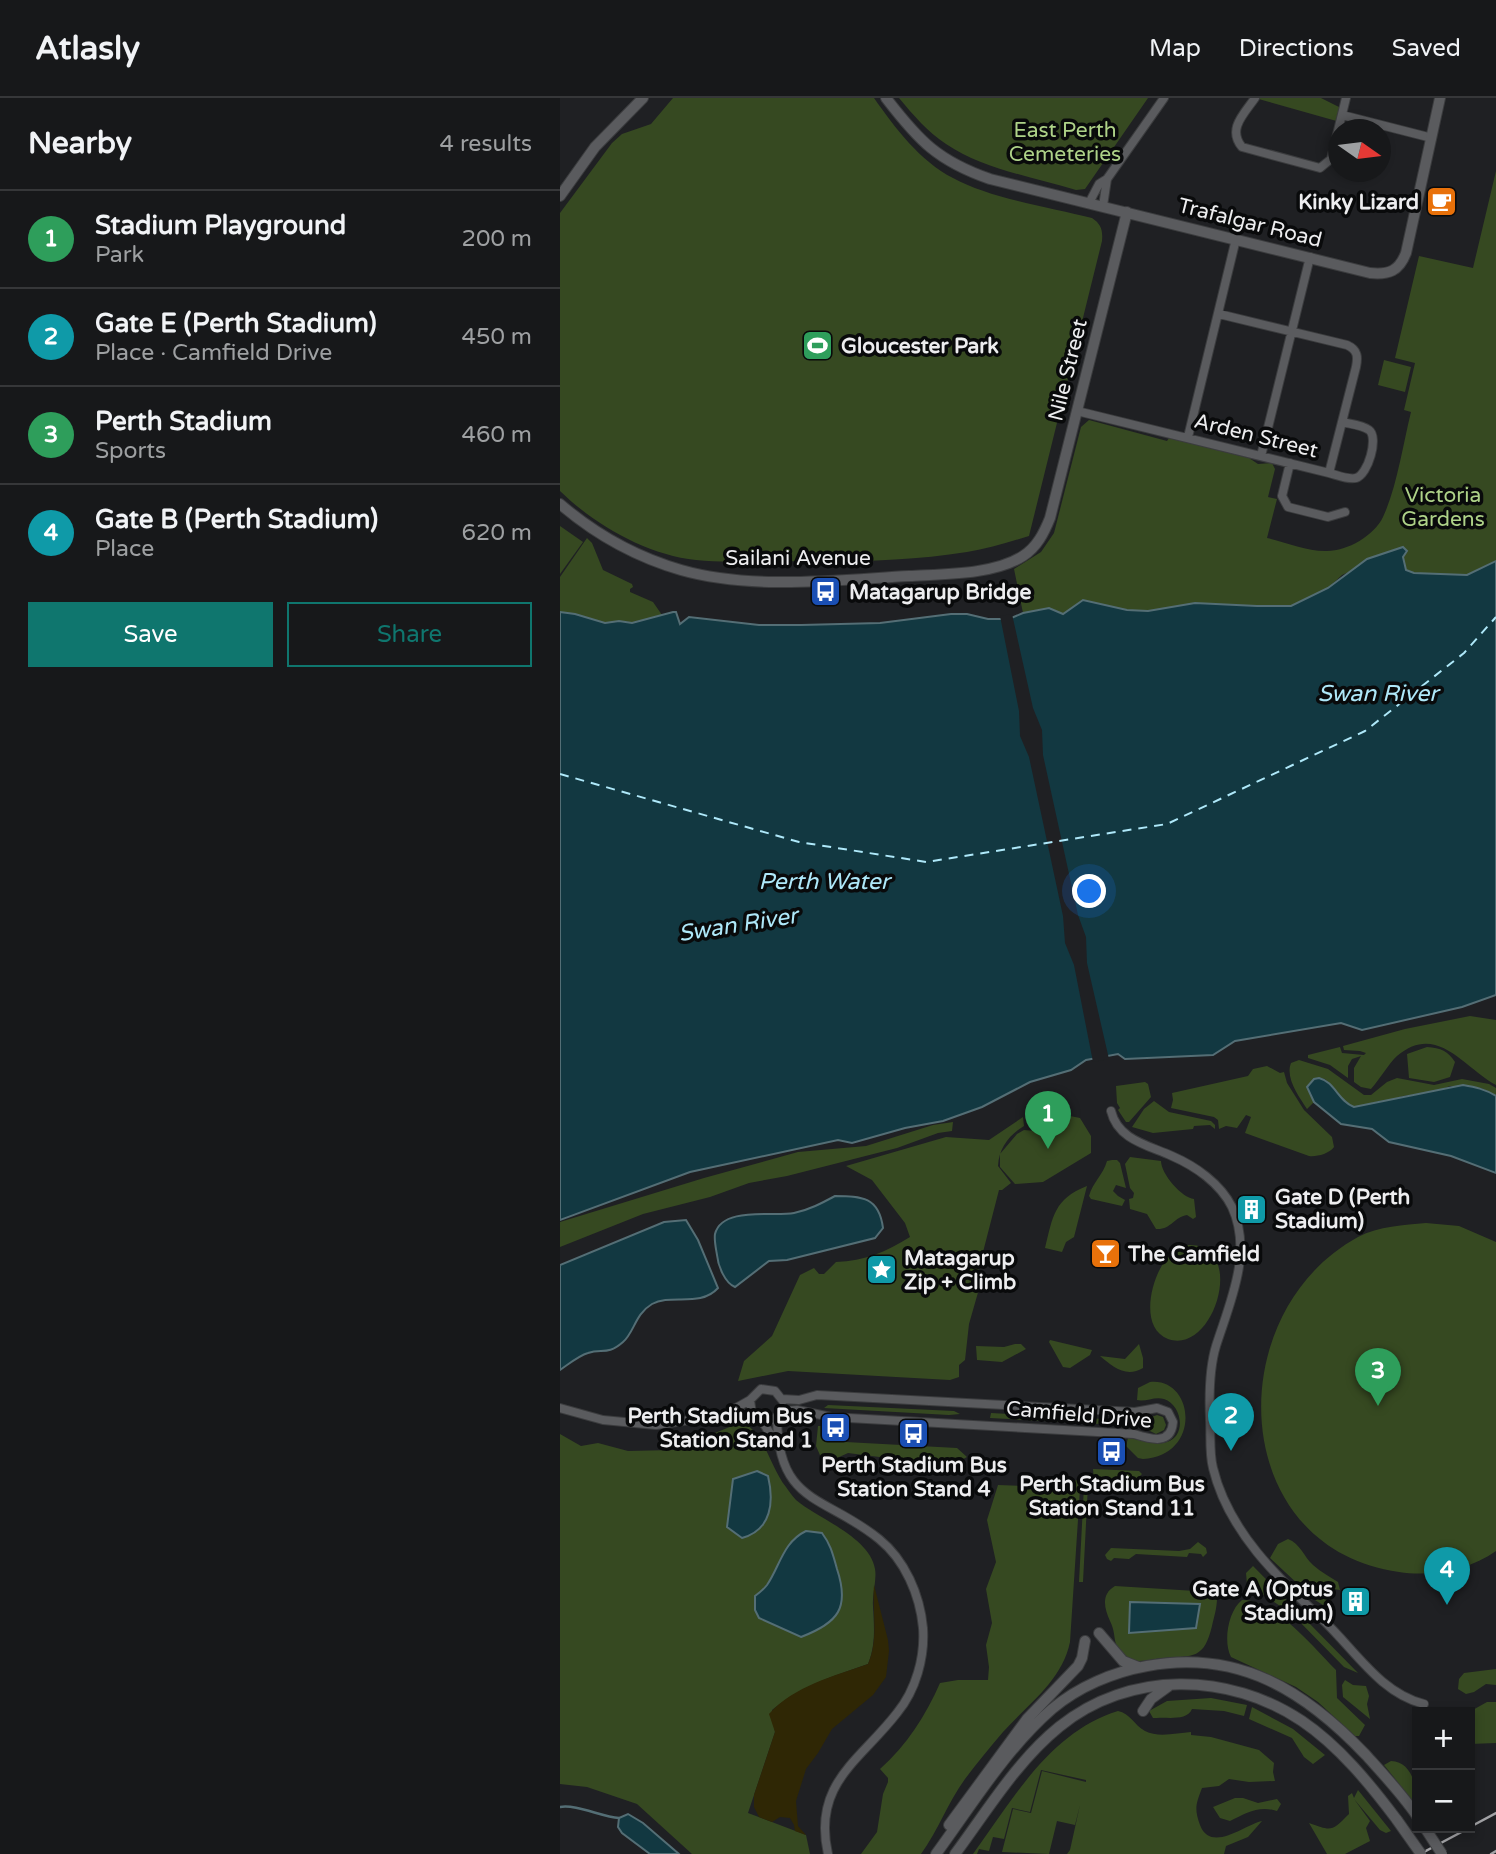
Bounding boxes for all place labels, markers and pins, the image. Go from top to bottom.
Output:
cafe icon: Kinky Lizard [1425,185,1459,219]
place label: Kinky Lizard [1298,190,1419,215]
sports icon: Gloucester Park [801,329,835,363]
place label: Gloucester Park [841,334,999,359]
bus stop icon: Matagarup Bridge [809,575,843,609]
place label: Matagarup Bridge [849,580,1031,605]
pin: 1 [1025,1091,1071,1149]
place label: Gate D (Perth Stadium) [1275,1185,1410,1234]
building icon: Gate D (Perth Stadium) [1235,1192,1269,1226]
bar icon: The Camfield [1088,1237,1122,1271]
place label: The Camfield [1127,1242,1260,1267]
place label: Matagarup Zip + Climb [904,1246,1016,1295]
place icon: Matagarup Zip + Climb [864,1253,898,1287]
pin: 3 [1355,1348,1401,1406]
pin: 2 [1208,1393,1254,1451]
place label: Perth Stadium Bus Station Stand 1 [627,1404,813,1453]
bus stop icon: Perth Stadium Bus Station Stand 1 [819,1411,853,1445]
bus stop icon: Perth Stadium Bus Station Stand 4 [897,1416,931,1450]
bus stop icon: Perth Stadium Bus Station Stand 11 [1095,1435,1129,1469]
place label: Perth Stadium Bus Station Stand 4 [821,1453,1007,1502]
place label: Perth Stadium Bus Station Stand 11 [1019,1472,1205,1521]
pin: 4 [1424,1547,1470,1605]
place label: Gate A (Optus Stadium) [1192,1577,1333,1626]
building icon: Gate A (Optus Stadium) [1339,1584,1373,1618]

